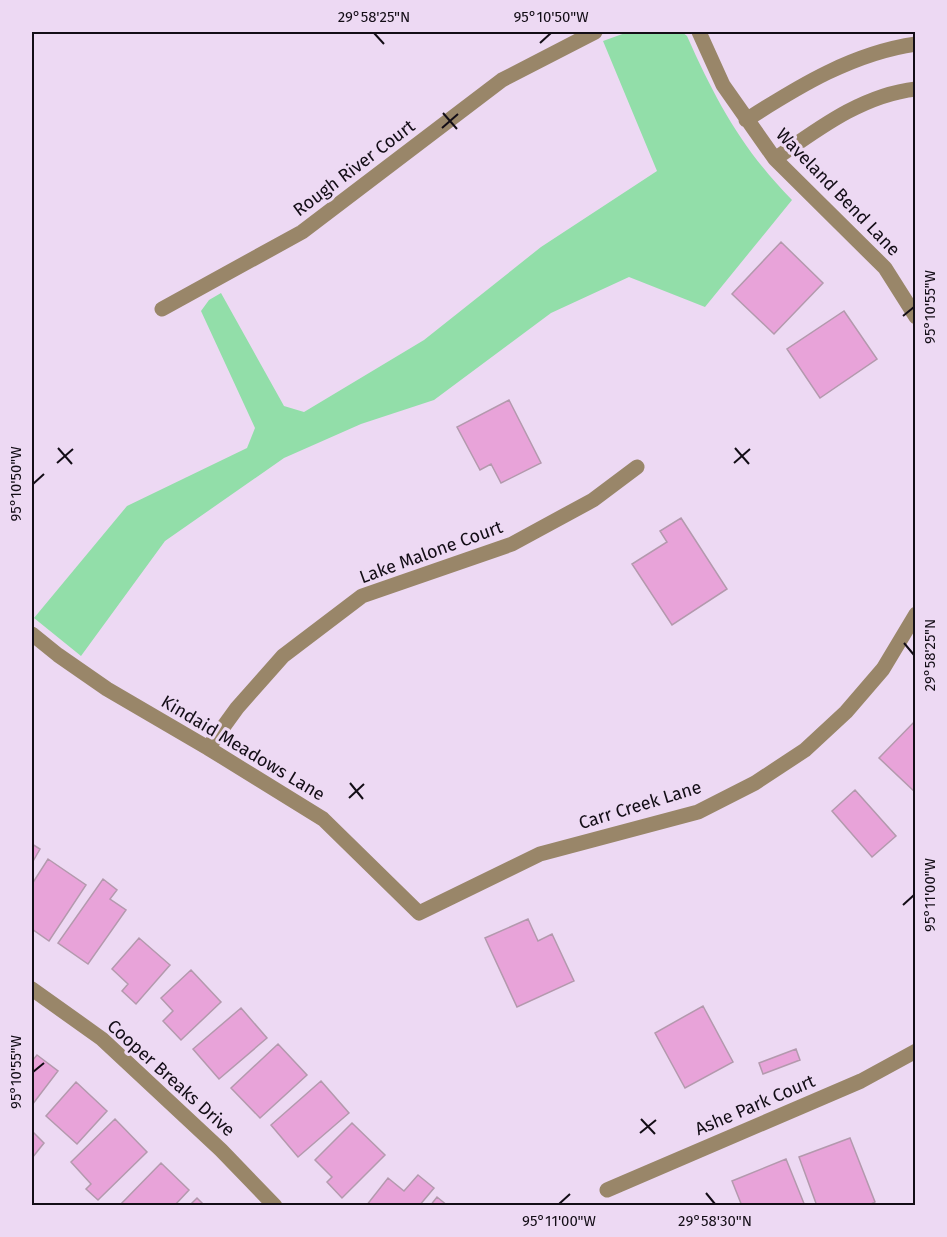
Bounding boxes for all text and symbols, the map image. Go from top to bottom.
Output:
text: 29°58'25"N [338,8,410,26]
text: 95°10'50"W [513,8,589,26]
street label: Rough River Court [289,115,420,221]
street label: Waveland Bend Lane [771,123,905,261]
text: 95°10'55"W [921,269,939,344]
text: 95°10'50"W [7,446,25,522]
street label: Lake Malone Court [356,516,506,588]
text: 29°58'25"N [921,619,939,691]
street label: Kindaid Meadows Lane [157,690,329,806]
street label: Carr Creek Lane [576,776,704,834]
text: 95°11'00"W [921,857,939,932]
street label: Cooper Breaks Drive [103,1015,239,1141]
text: 95°10'55"W [7,1034,25,1109]
street label: Ashe Park Court [692,1070,819,1140]
text: 95°11'00"W [522,1212,597,1230]
text: 29°58'30"N [678,1212,752,1230]

